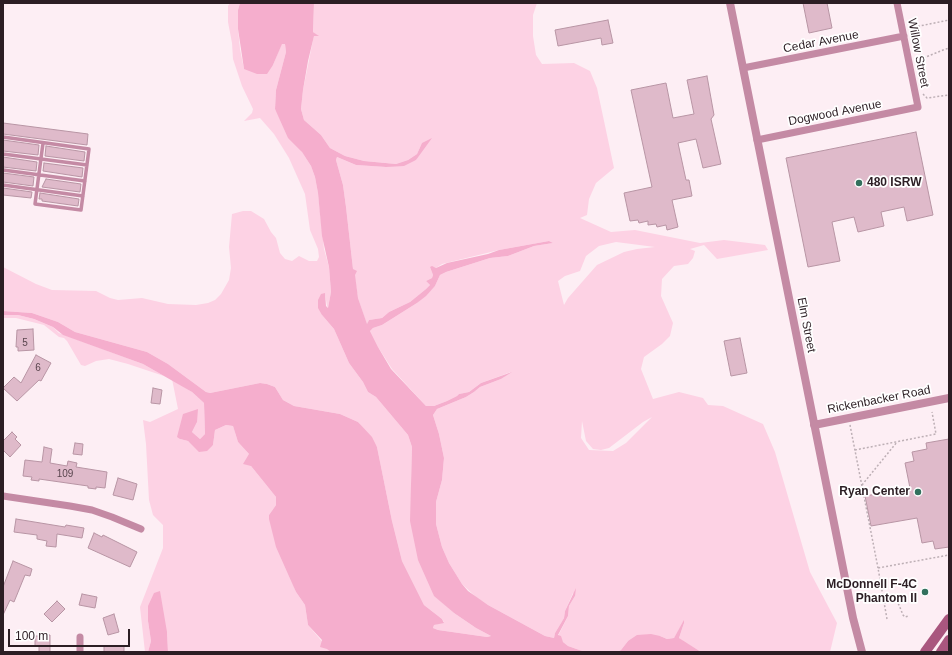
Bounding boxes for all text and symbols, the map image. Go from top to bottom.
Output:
street label: Willow Street [904,17,932,89]
street label: Cedar Avenue [782,28,860,56]
street label: Dogwood Avenue [787,97,883,129]
place label: 480 ISRW [867,176,921,190]
marker: 480 ISRW [854,178,864,188]
street label: Elm Street [794,296,818,354]
house number: 5 [22,337,28,349]
house number: 6 [35,362,41,374]
street label: Rickenbacker Road [826,383,932,417]
house number: 109 [57,468,73,480]
place label: Ryan Center [839,485,910,499]
marker: Ryan Center [913,487,923,497]
place label: McDonnell F-4C Phantom II [826,578,917,606]
marker: McDonnell F-4C Phantom II [920,587,930,597]
scale bar [10,621,132,647]
text: 100 m [15,629,48,643]

